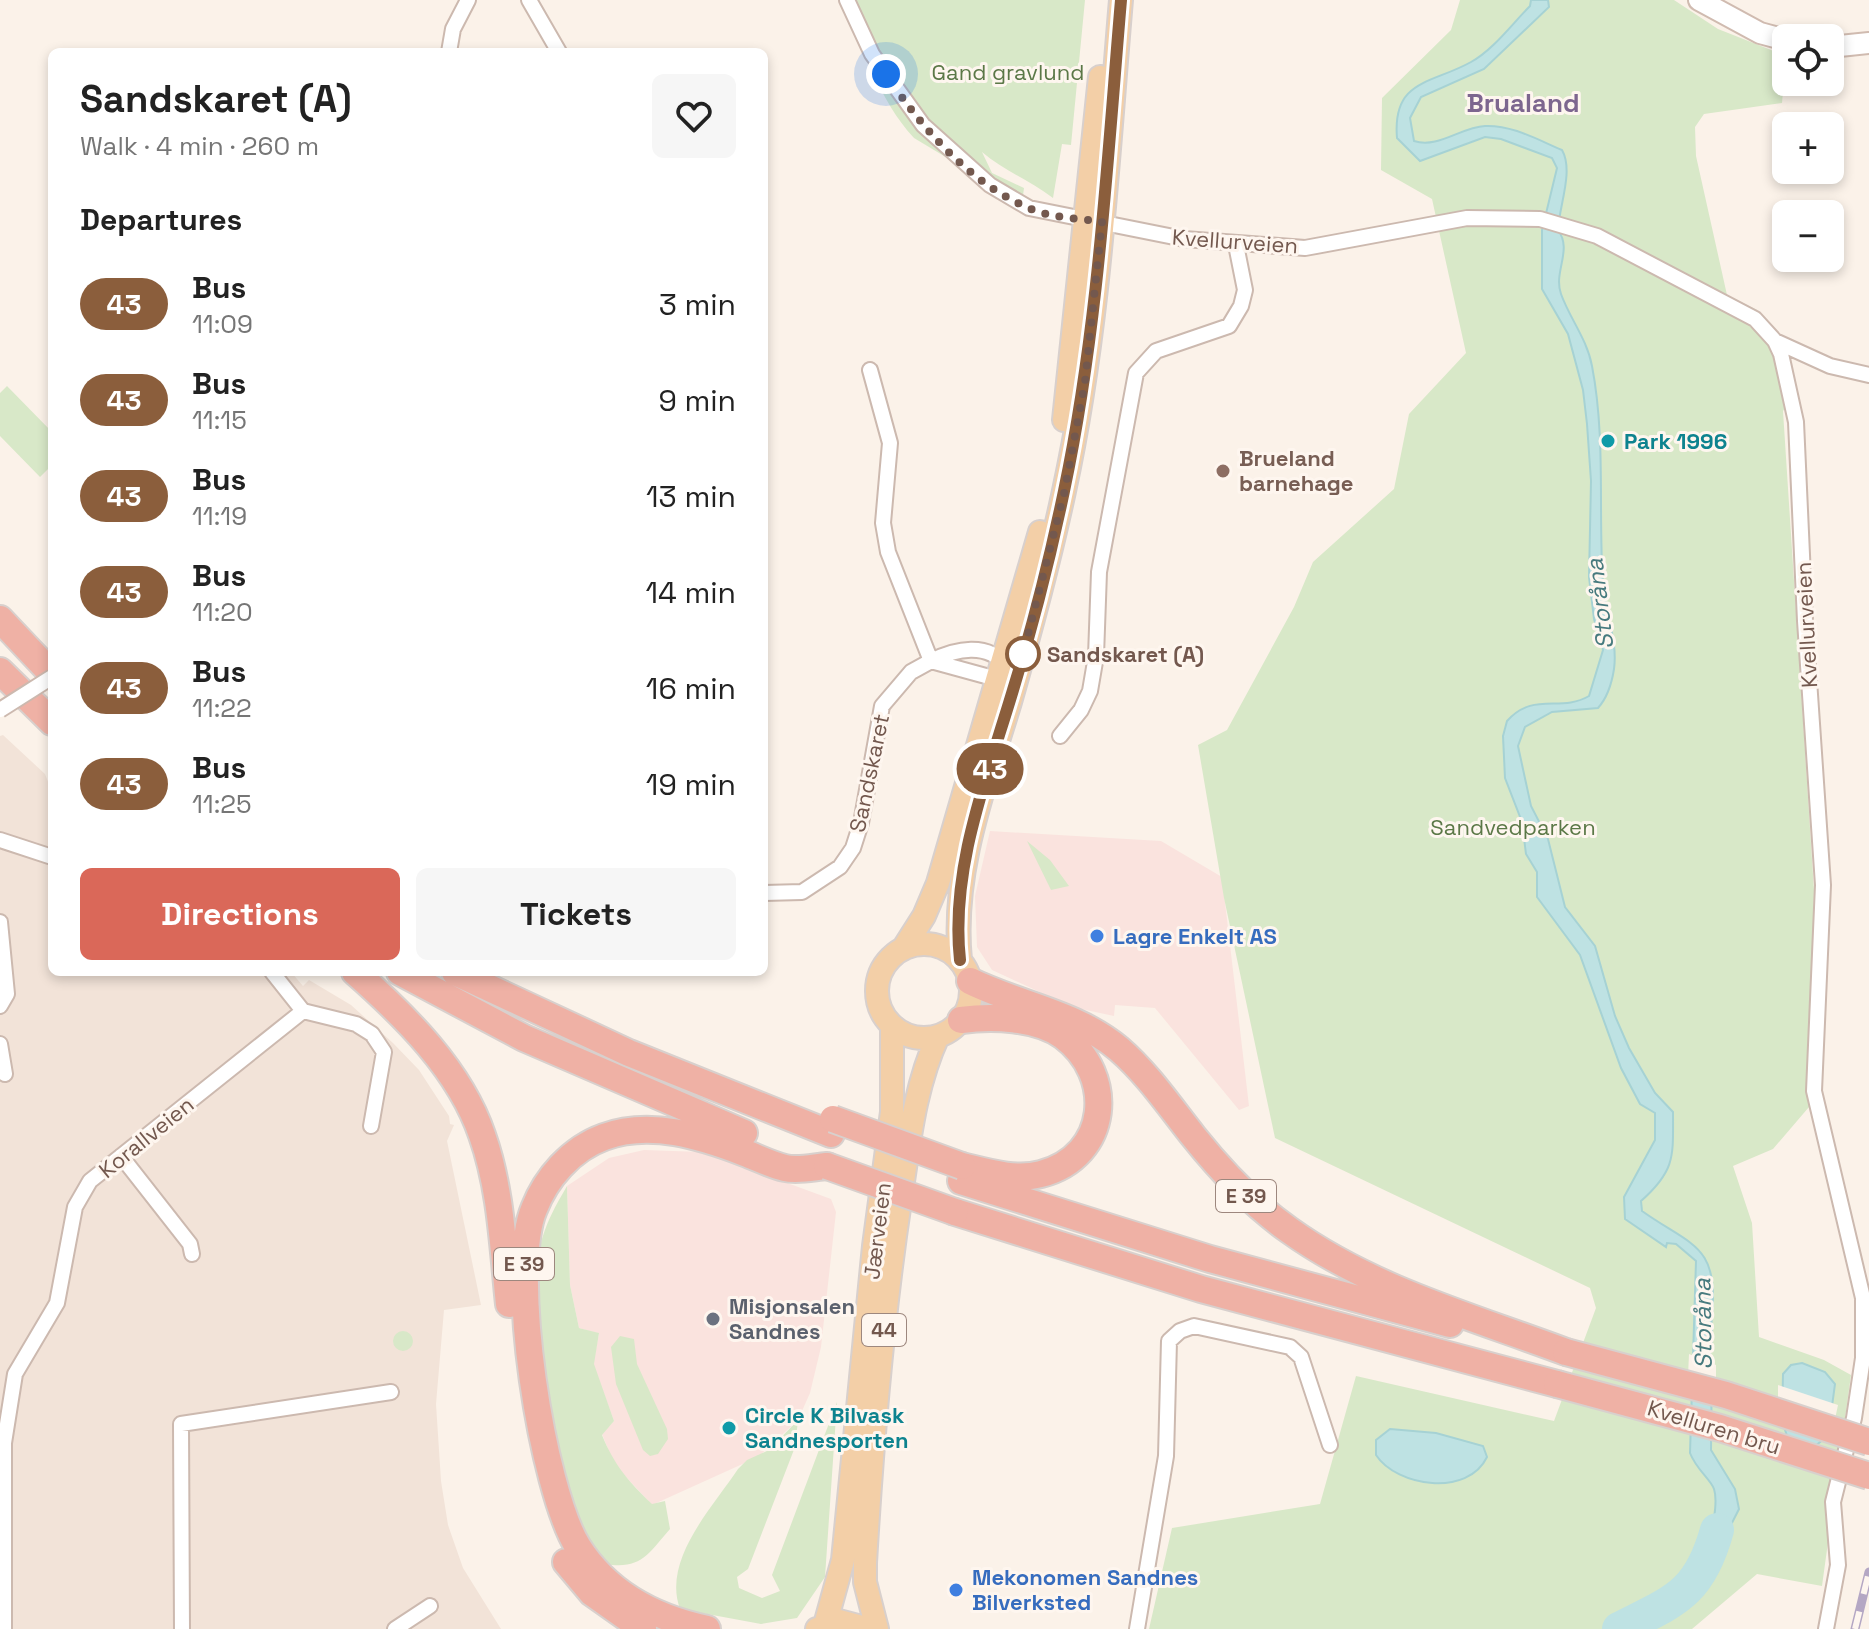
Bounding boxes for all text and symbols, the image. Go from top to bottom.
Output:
map controls [1772,24,1844,272]
button: locate [1772,24,1844,96]
your location [866,54,906,94]
park label: Gand gravlund [932,58,1084,86]
button: heart [652,74,736,158]
text: Sandskaret (A) [80,75,352,123]
district label: Brualand [1466,86,1580,120]
button: + [1772,112,1844,184]
text: Walk · 4 min · 260 m [80,129,319,163]
text: Departures [80,200,242,239]
button: − [1772,200,1844,272]
street label: Kvellurveien [1171,223,1299,259]
text: Bus [192,268,246,307]
text: 3 min [659,285,736,324]
text: 43 [107,286,141,322]
text: 11:09 [192,307,253,341]
text: Bus [192,364,246,403]
text: 9 min [658,381,736,420]
text: 43 [107,382,141,418]
text: 11:15 [192,403,247,437]
place label: Park 1996 [1624,427,1727,455]
marker: Park 1996 [1599,432,1617,450]
place label: Brueland barnehage [1239,444,1354,497]
text: Bus [192,460,246,499]
marker: Brueland barnehage [1214,462,1232,480]
text: 13 min [646,477,736,516]
text: 43 [107,478,141,514]
text: 11:19 [192,499,247,533]
text: Bus [192,556,246,595]
water label: Storåna [1579,557,1620,651]
street label: Kvellurveien [1789,561,1823,689]
text: 14 min [645,573,736,612]
text: 43 [107,574,141,610]
text: 11:20 [192,595,253,629]
marker: Sandskaret (A) [1006,637,1040,671]
place label: Sandskaret (A) [1047,640,1204,668]
text: Bus [192,652,246,691]
text: 16 min [646,669,736,708]
text: 43 [107,670,141,706]
text: 11:22 [192,691,252,725]
street label: Sandskaret [843,711,895,835]
line badge: 43 [954,743,1026,795]
text: Bus [192,748,246,787]
text: 43 [973,751,1007,787]
text: 19 min [646,765,736,804]
text: 43 [107,766,141,802]
text: 11:25 [192,787,252,821]
park label: Sandvedparken [1430,813,1596,841]
button: Directions [80,868,400,960]
button: Tickets [416,868,736,960]
place label: Lagre Enkelt AS [1113,922,1277,950]
marker: Lagre Enkelt AS [1088,927,1106,945]
street label: Korallveien [93,1090,199,1184]
road number: E 39 [1216,1180,1276,1212]
street label: Jærveien [857,1181,897,1281]
road number: E 39 [494,1248,554,1280]
water label: Storåna [1686,1278,1719,1370]
place label: Misjonsalen Sandnes [729,1292,855,1345]
marker: Misjonsalen Sandnes [704,1310,722,1328]
road number: 44 [862,1314,906,1346]
street label: Kvelluren bru [1644,1394,1784,1460]
place label: Circle K Bilvask Sandnesporten [745,1401,909,1454]
marker: Circle K Bilvask Sandnesporten [720,1419,738,1437]
place label: Mekonomen Sandnes Bilverksted [972,1563,1198,1616]
marker: Mekonomen Sandnes Bilverksted [947,1581,965,1599]

